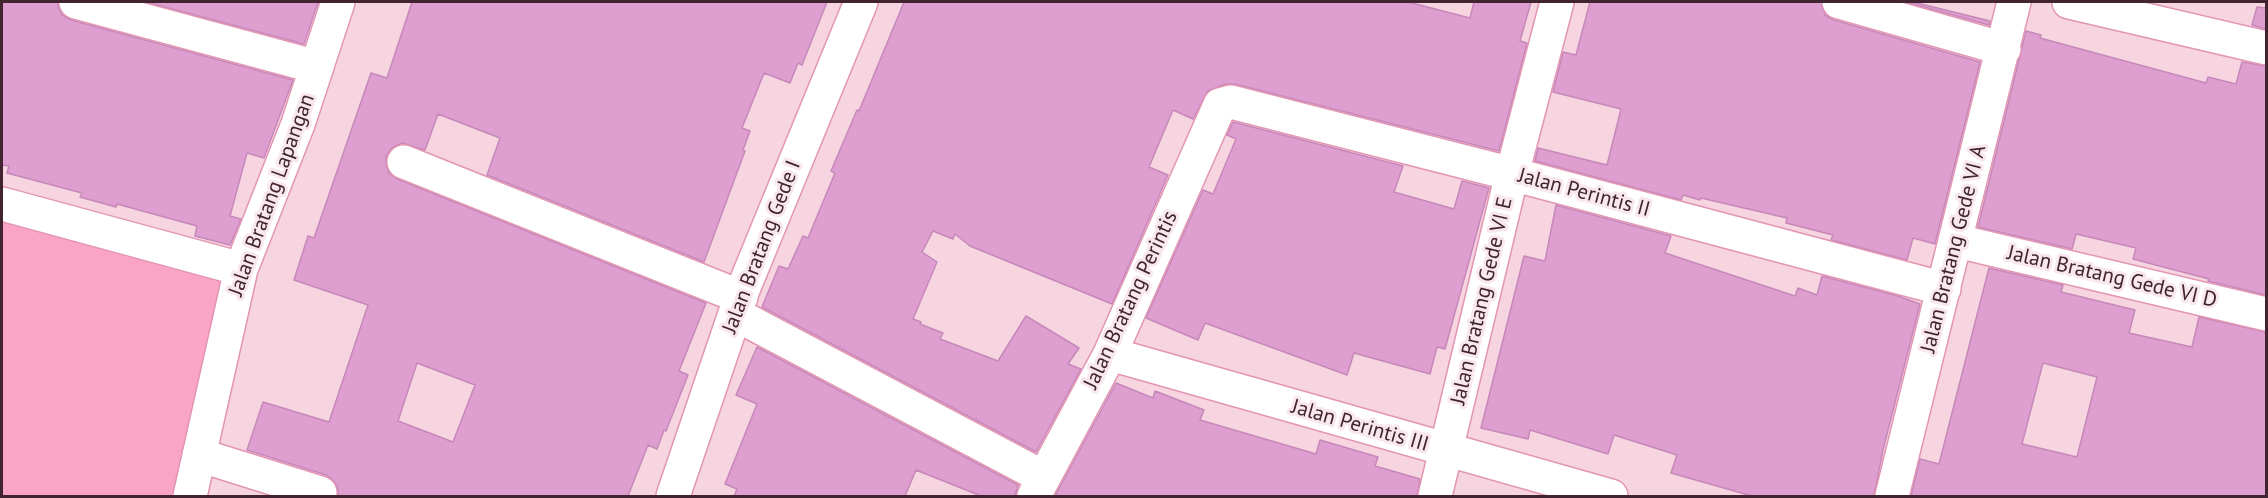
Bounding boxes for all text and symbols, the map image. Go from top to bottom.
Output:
street label: Jalan Bratang Lapangan [224,91,320,299]
street label: Jalan Bratang Gede VI A [1916,143,1992,355]
street label: Jalan Bratang Gede I [717,157,807,337]
street label: Jalan Perintis II [1515,163,1653,223]
street label: Jalan Bratang Gede VI E [1446,195,1518,407]
street label: Jalan Bratang Perintis [1079,207,1183,393]
street label: Jalan Bratang Gede VI D [2005,241,2219,313]
street label: Jalan Perintis III [1288,394,1432,458]

